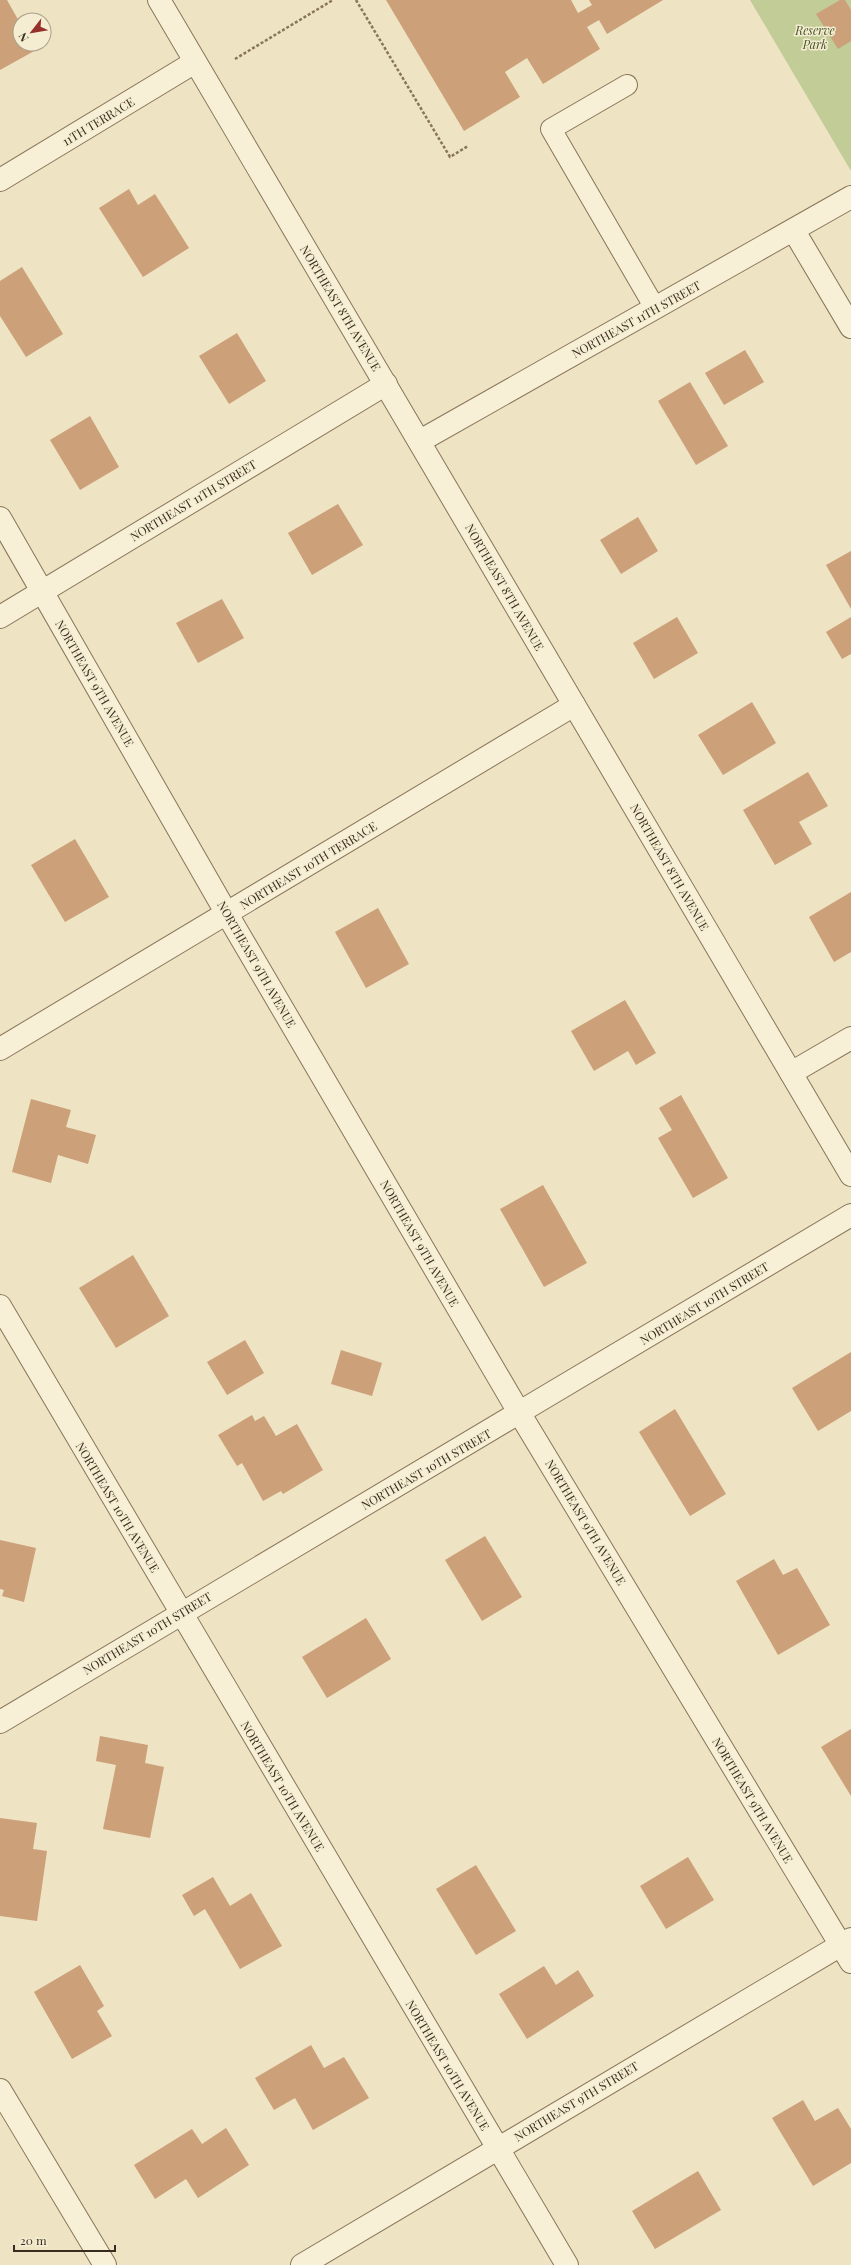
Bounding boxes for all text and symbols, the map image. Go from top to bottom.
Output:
north arrow [12,12,52,52]
park label: Reserve Park [794,22,835,52]
text: N [14,30,31,45]
street label: 11TH TERRACE [59,93,137,149]
street label: NORTHEAST 8TH AVENUE [297,242,385,374]
street label: NORTHEAST 11TH STREET [569,277,704,361]
street label: NORTHEAST 11TH STREET [127,455,260,544]
street label: NORTHEAST 8TH AVENUE [462,521,548,653]
street label: NORTHEAST 9TH AVENUE [52,617,138,749]
street label: NORTHEAST 8TH AVENUE [627,801,713,933]
street label: NORTHEAST 10TH TERRACE [237,818,379,912]
street label: NORTHEAST 9TH AVENUE [214,898,300,1030]
street label: NORTHEAST 9TH AVENUE [377,1177,463,1309]
street label: NORTHEAST 10TH STREET [637,1258,772,1348]
street label: NORTHEAST 10TH STREET [358,1425,494,1513]
street label: NORTHEAST 10TH AVENUE [73,1439,163,1575]
street label: NORTHEAST 9TH AVENUE [542,1456,630,1588]
street label: NORTHEAST 10TH STREET [80,1588,215,1678]
street label: NORTHEAST 10TH AVENUE [238,1718,328,1854]
street label: NORTHEAST 9TH AVENUE [709,1734,797,1866]
street label: NORTHEAST 10TH AVENUE [403,1997,493,2133]
street label: NORTHEAST 9TH STREET [511,2057,642,2145]
scale bar [14,2227,115,2253]
text: 20 m [20,2232,47,2248]

